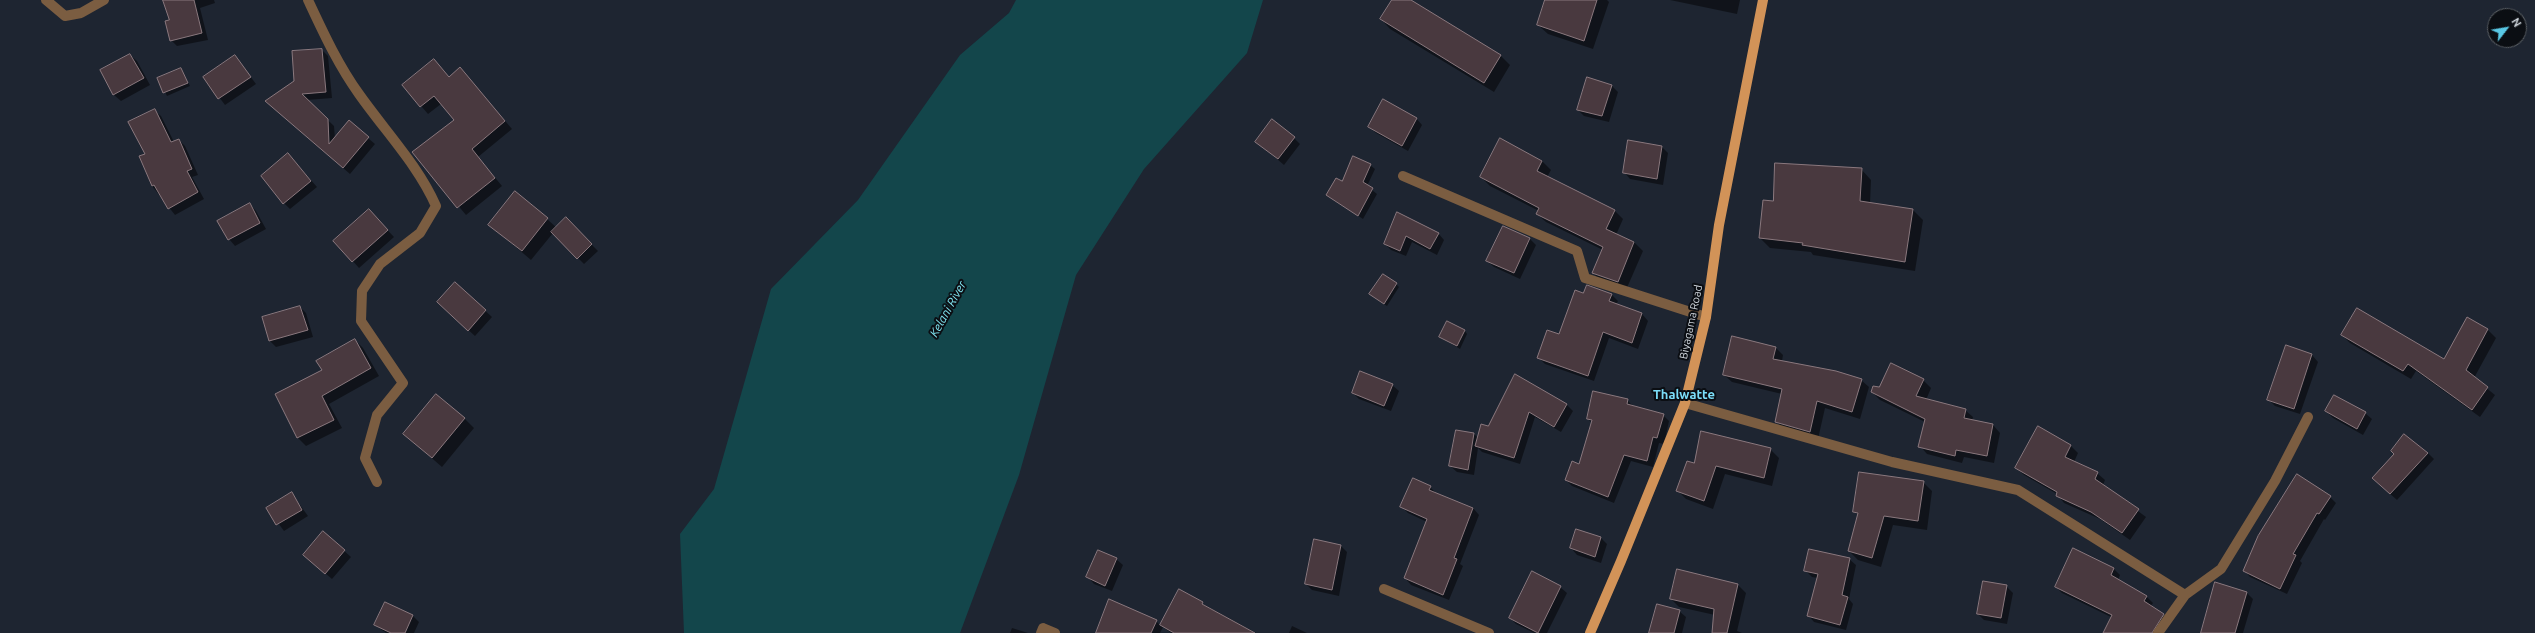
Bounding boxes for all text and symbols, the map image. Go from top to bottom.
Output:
north arrow [2487,8,2527,48]
text: N [2509,16,2524,29]
water label: Kelani River [927,278,969,340]
street label: Biyagama Road [1677,284,1705,360]
district label: Thalwatte [1653,387,1715,403]

